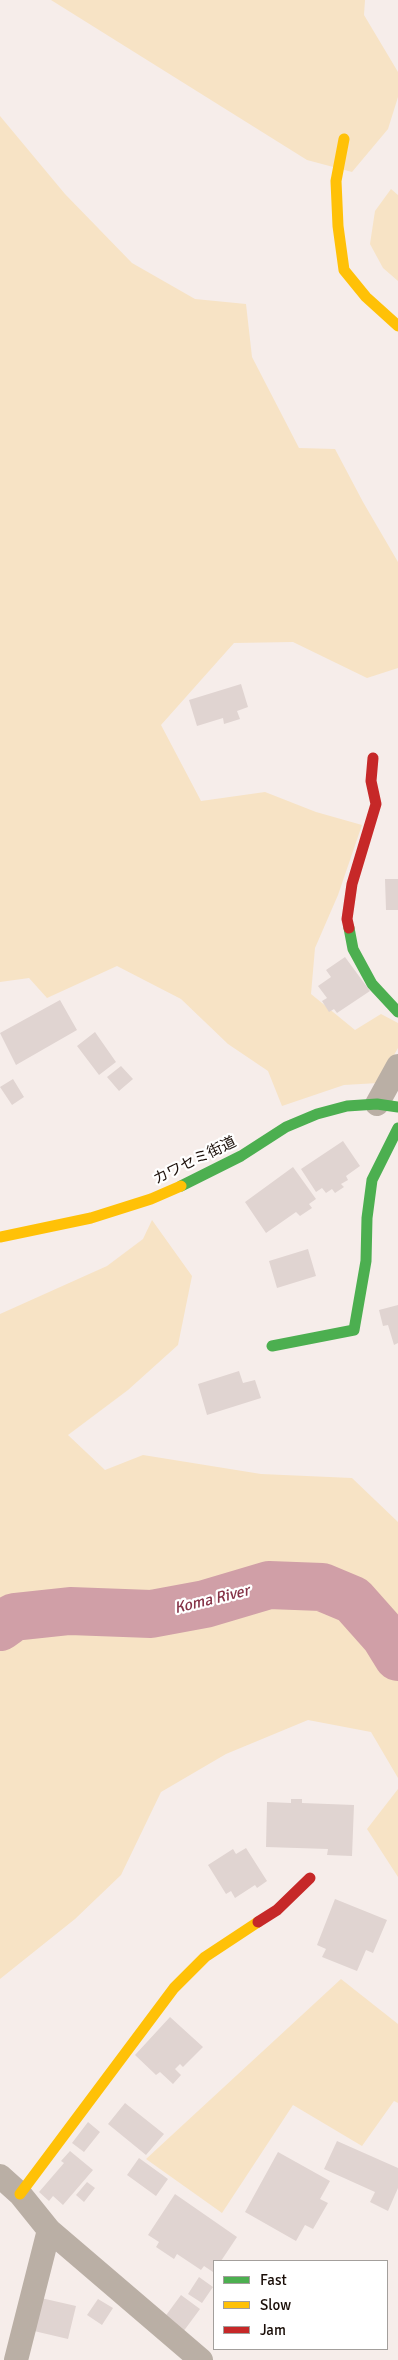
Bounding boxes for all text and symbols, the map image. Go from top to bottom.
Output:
street label: カワセミ街道 [151,1133,239,1189]
water label: Koma River [172,1581,252,1619]
legend [213,2260,388,2350]
text: Fast [260,2271,287,2289]
text: Slow [260,2296,291,2314]
text: Jam [260,2321,286,2339]

